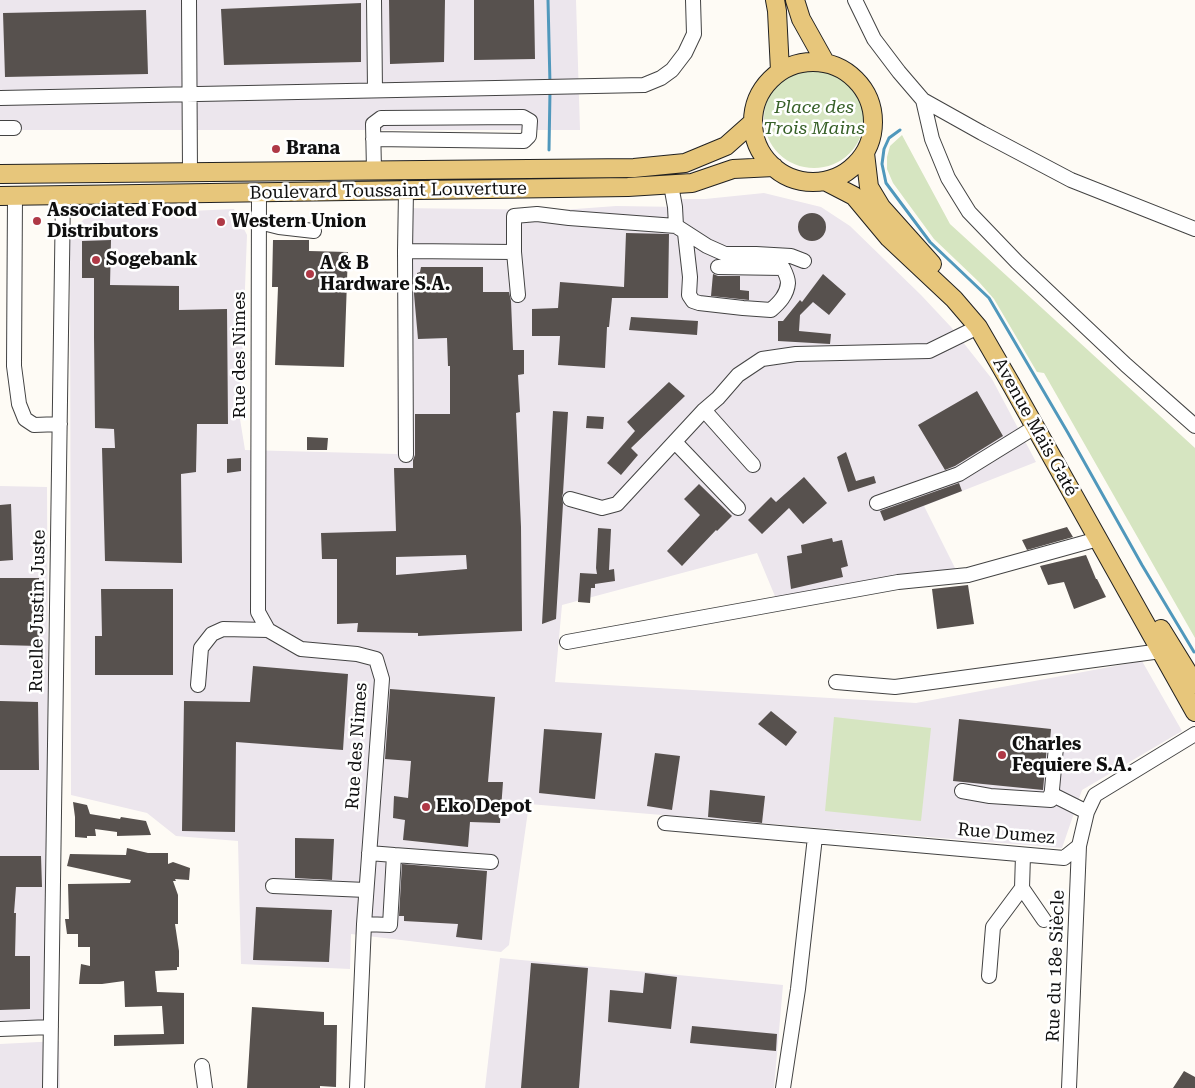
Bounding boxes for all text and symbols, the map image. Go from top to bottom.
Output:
park label: Place des Trois Mains [763,97,865,140]
place label: Brana [286,138,340,160]
marker: Brana [270,143,282,155]
street label: Boulevard Toussaint Louverture [249,178,527,204]
place label: Associated Food Distributors [47,200,197,242]
place label: Western Union [231,211,366,233]
marker: Associated Food Distributors [31,215,43,227]
marker: Western Union [215,216,227,228]
place label: Sogebank [106,249,197,271]
place label: A & B Hardware S.A. [320,253,450,296]
marker: Sogebank [90,254,102,266]
marker: A & B Hardware S.A. [304,268,316,280]
street label: Rue des Nimes [229,291,251,419]
street label: Avenue Maïs Gaté [988,354,1082,500]
street label: Ruelle Justin Juste [26,529,50,693]
street label: Rue des Nimes [342,682,372,810]
place label: Charles Fequiere S.A. [1012,734,1132,776]
marker: Charles Fequiere S.A. [996,749,1008,761]
place label: Eko Depot [436,796,532,818]
marker: Eko Depot [420,801,432,813]
street label: Rue Dumez [956,819,1056,849]
street label: Rue du 18e Siècle [1043,890,1069,1042]

